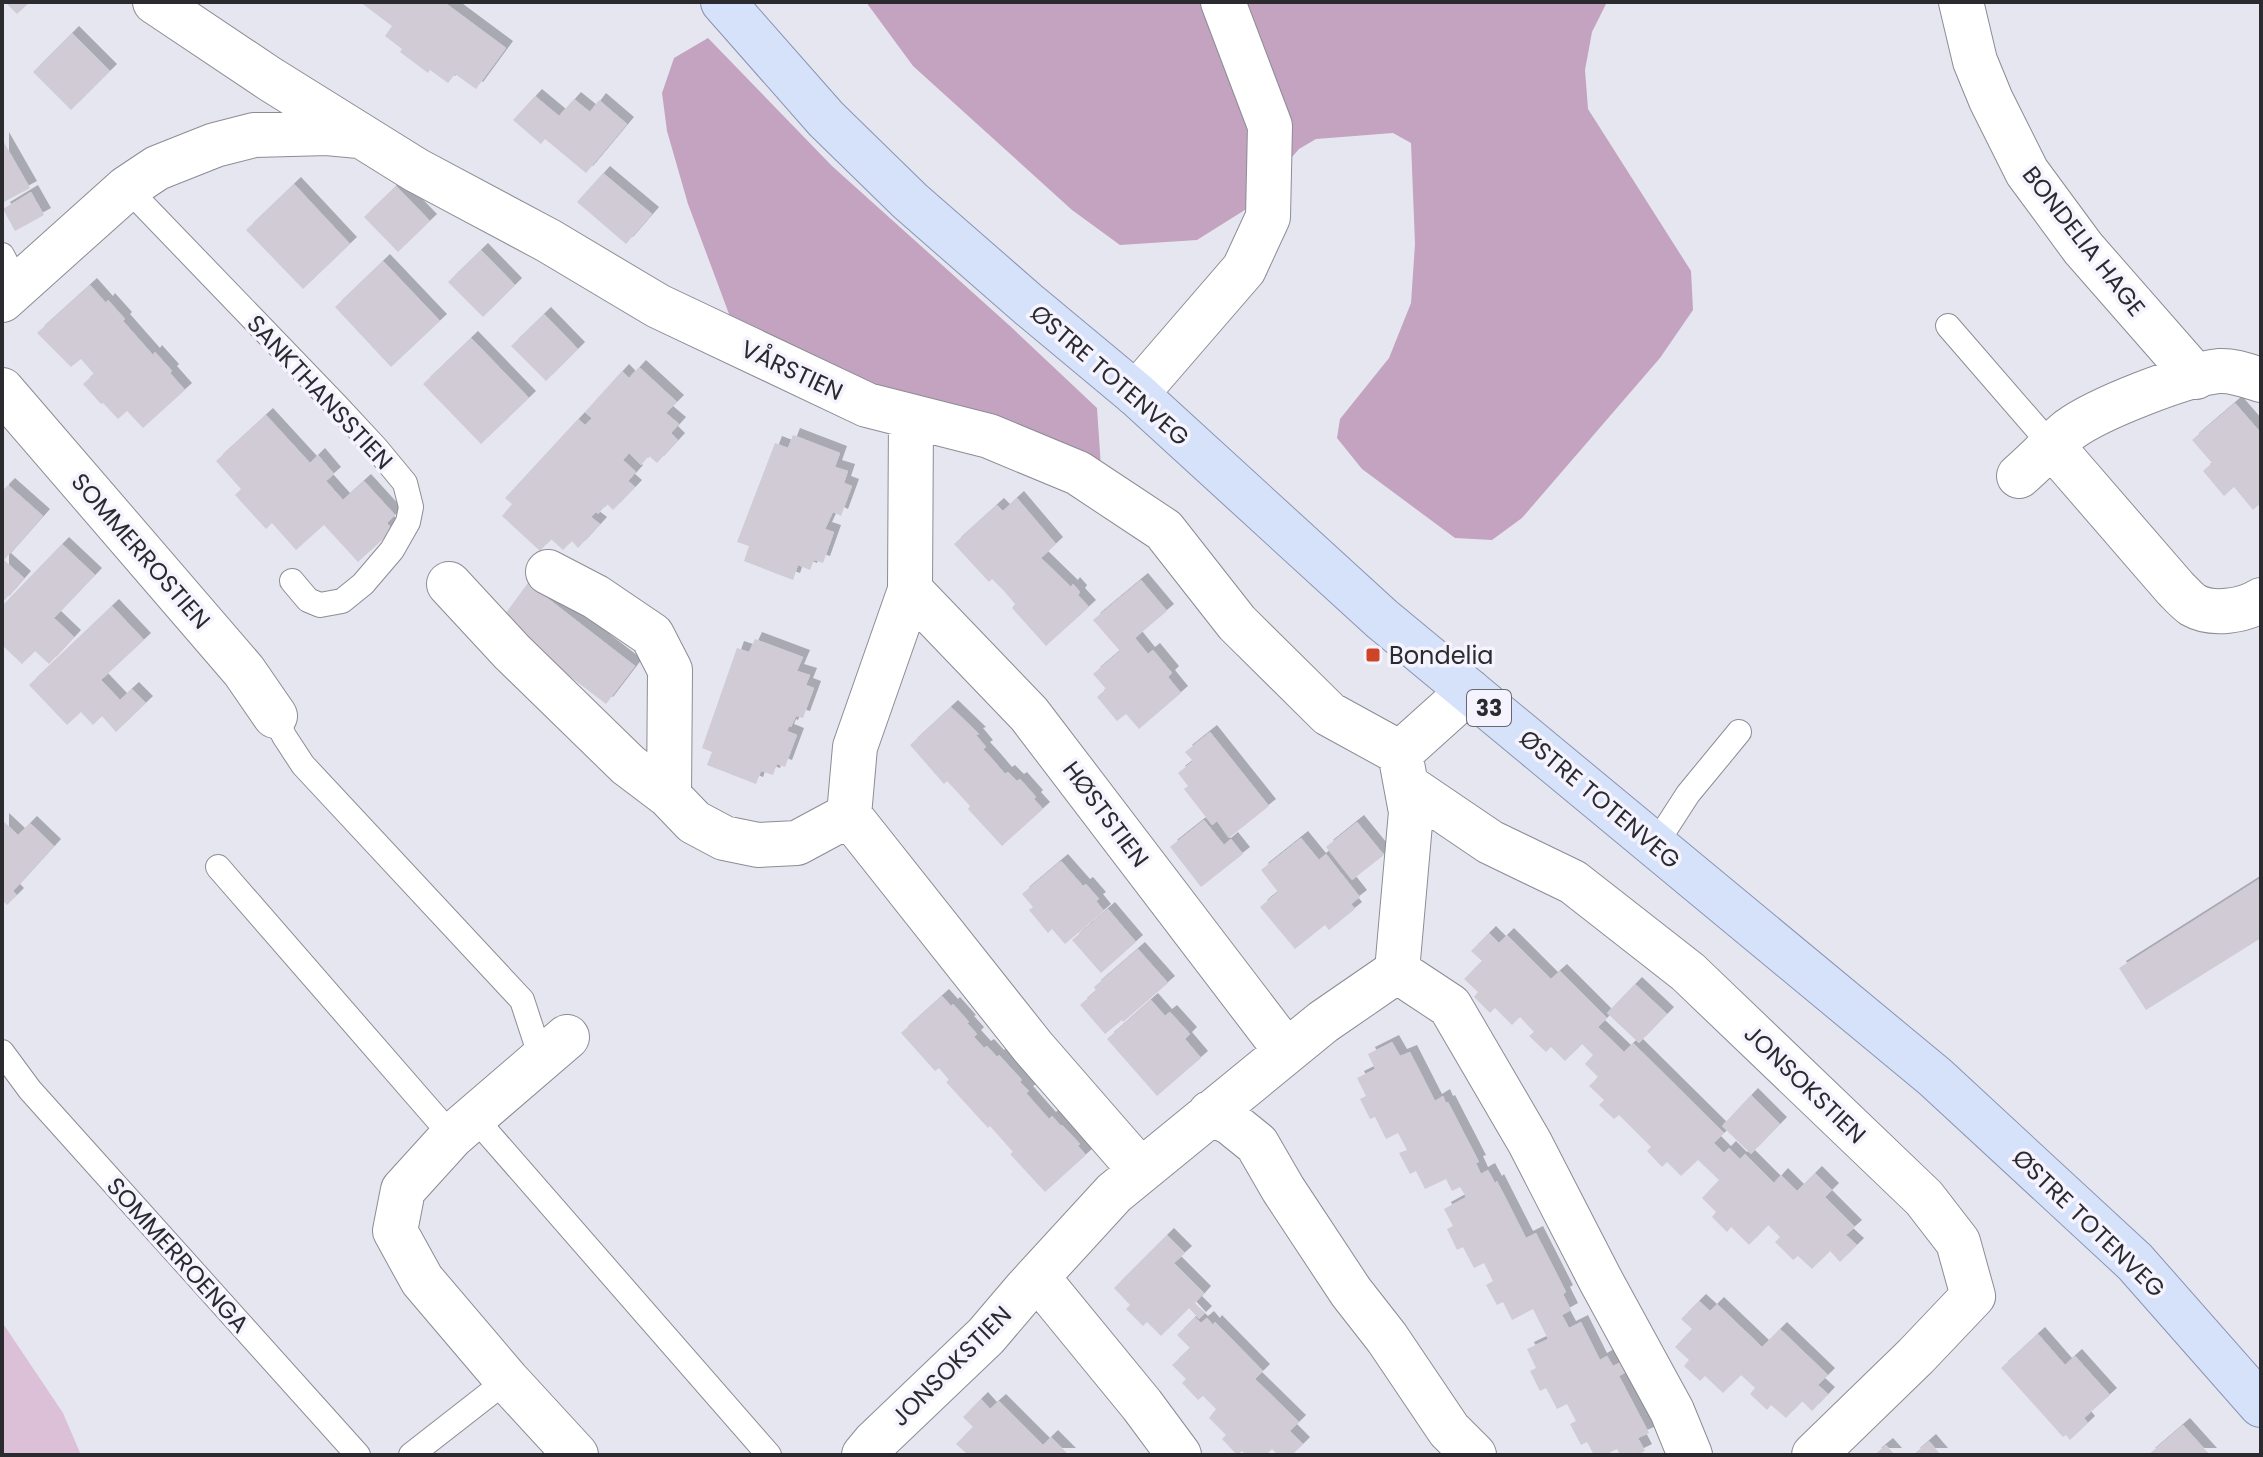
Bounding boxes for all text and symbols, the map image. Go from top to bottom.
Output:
street label: BONDELIA HAGE [2015,159,2153,323]
street label: ØSTRE TOTENVEG [1024,297,1196,453]
street label: SANKTHANSSTIEN [240,307,400,477]
street label: VÅRSTIEN [736,332,848,408]
street label: SOMMERROSTIEN [64,466,218,636]
place label: Bondelia [1389,639,1494,672]
marker: Bondelia [1364,646,1382,664]
road number: 33 [1467,690,1511,726]
street label: ØSTRE TOTENVEG [1513,722,1687,876]
street label: HØSTSTIEN [1055,754,1157,874]
street label: JONSOKSTIEN [1737,1017,1873,1151]
street label: ØSTRE TOTENVEG [2005,1141,2173,1305]
street label: SOMMERROENGA [99,1170,257,1340]
street label: JONSOKSTIEN [883,1298,1019,1434]

